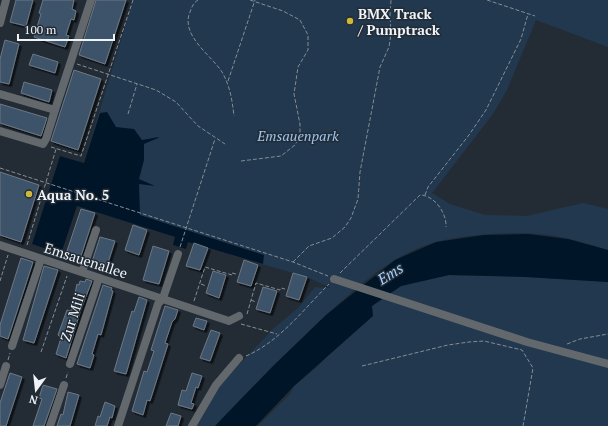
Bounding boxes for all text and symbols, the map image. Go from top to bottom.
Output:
place label: BMX Track / Pumptrack [357,4,441,39]
scale bar [18,16,114,42]
marker: BMX Track / Pumptrack [345,16,355,26]
text: 100 m [24,22,57,37]
park label: Emsauenpark [256,126,339,145]
place label: Aqua No. 5 [37,185,110,204]
marker: Aqua No. 5 [24,189,34,199]
street label: Emsauenallee [42,238,130,282]
water label: Ems [372,257,407,289]
street label: Zur Mili [55,290,89,344]
north arrow [16,370,56,410]
text: N [27,392,39,408]

